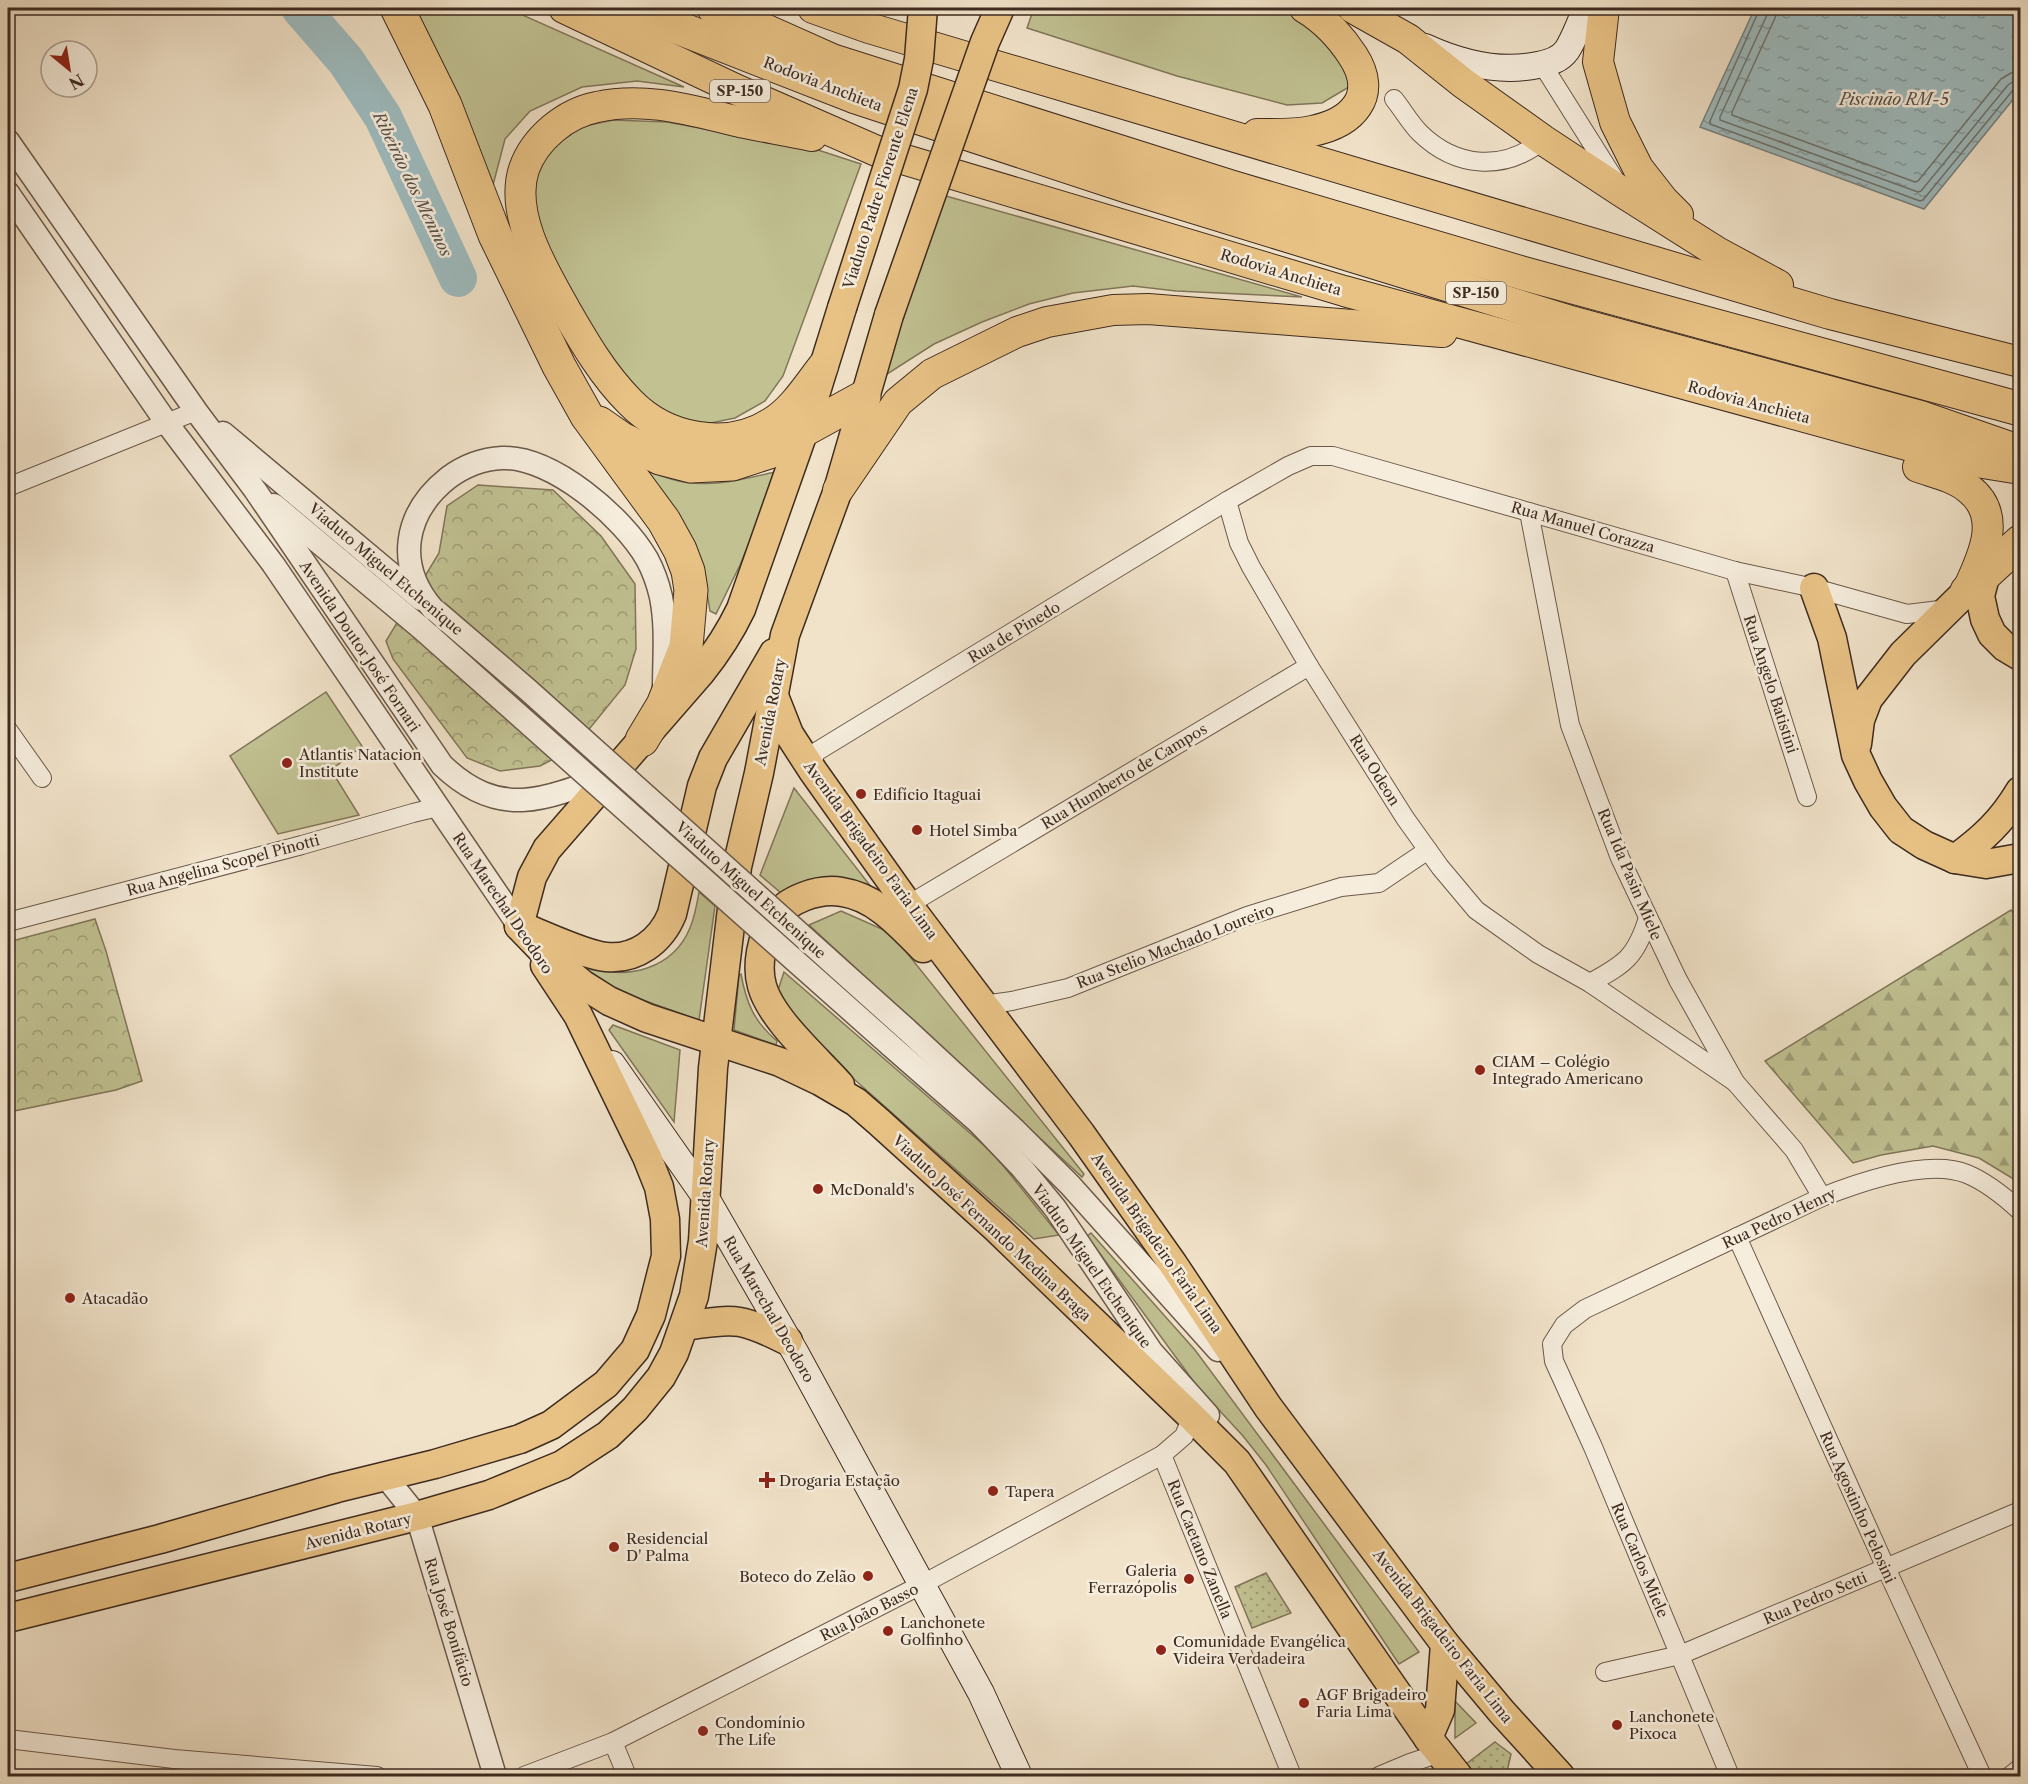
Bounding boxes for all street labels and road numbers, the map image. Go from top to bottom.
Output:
street label: Rodovia Anchieta [761,53,885,115]
road number: SP-150 [710,80,770,102]
street label: Viaduto Padre Fiorente Elena [838,85,922,292]
street label: Rodovia Anchieta [1218,245,1344,299]
road number: SP-150 [1446,282,1506,304]
street label: Rodovia Anchieta [1686,377,1812,427]
street label: Rua Manuel Corazza [1509,497,1657,557]
street label: Viaduto Miguel Etchenique [304,498,467,639]
street label: Avenida Doutor José Fornari [295,556,425,736]
street label: Rua de Pinedo [965,597,1063,667]
street label: Rua Angelo Batistini [1740,612,1802,756]
street label: Avenida Rotary [750,656,790,768]
street label: Rua Humberto de Campos [1038,719,1210,833]
street label: Rua Odeon [1346,731,1405,810]
street label: Avenida Brigadeiro Faria Lima [799,756,942,943]
street label: Rua Ida Pasin Miele [1594,805,1666,943]
street label: Viaduto Miguel Etchenique [671,817,830,963]
street label: Rua Marechal Deodoro [449,829,557,977]
street label: Rua Angelina Scopel Pinotti [125,830,322,900]
street label: Rua Stelio Machado Loureiro [1074,900,1276,992]
street label: Viaduto José Fernando Medina Braga [888,1130,1095,1325]
street label: Avenida Rotary [692,1137,718,1249]
street label: Avenida Brigadeiro Faria Lima [1087,1148,1227,1337]
street label: Viaduto Miguel Etchenique [1027,1180,1156,1352]
street label: Rua Pedro Henry [1719,1183,1839,1253]
street label: Rua Marechal Deodoro [719,1232,819,1386]
street label: Rua Agostinho Pelosini [1816,1428,1900,1586]
street label: Rua Caetano Zanella [1163,1477,1237,1621]
street label: Rua Carlos Miele [1607,1500,1673,1620]
street label: Avenida Rotary [302,1508,414,1554]
street label: Avenida Brigadeiro Faria Lima [1369,1544,1517,1727]
street label: Rua José Bonifácio [420,1555,478,1689]
street label: Rua Pedro Setti [1760,1567,1870,1628]
street label: Rua João Basso [817,1579,921,1645]

